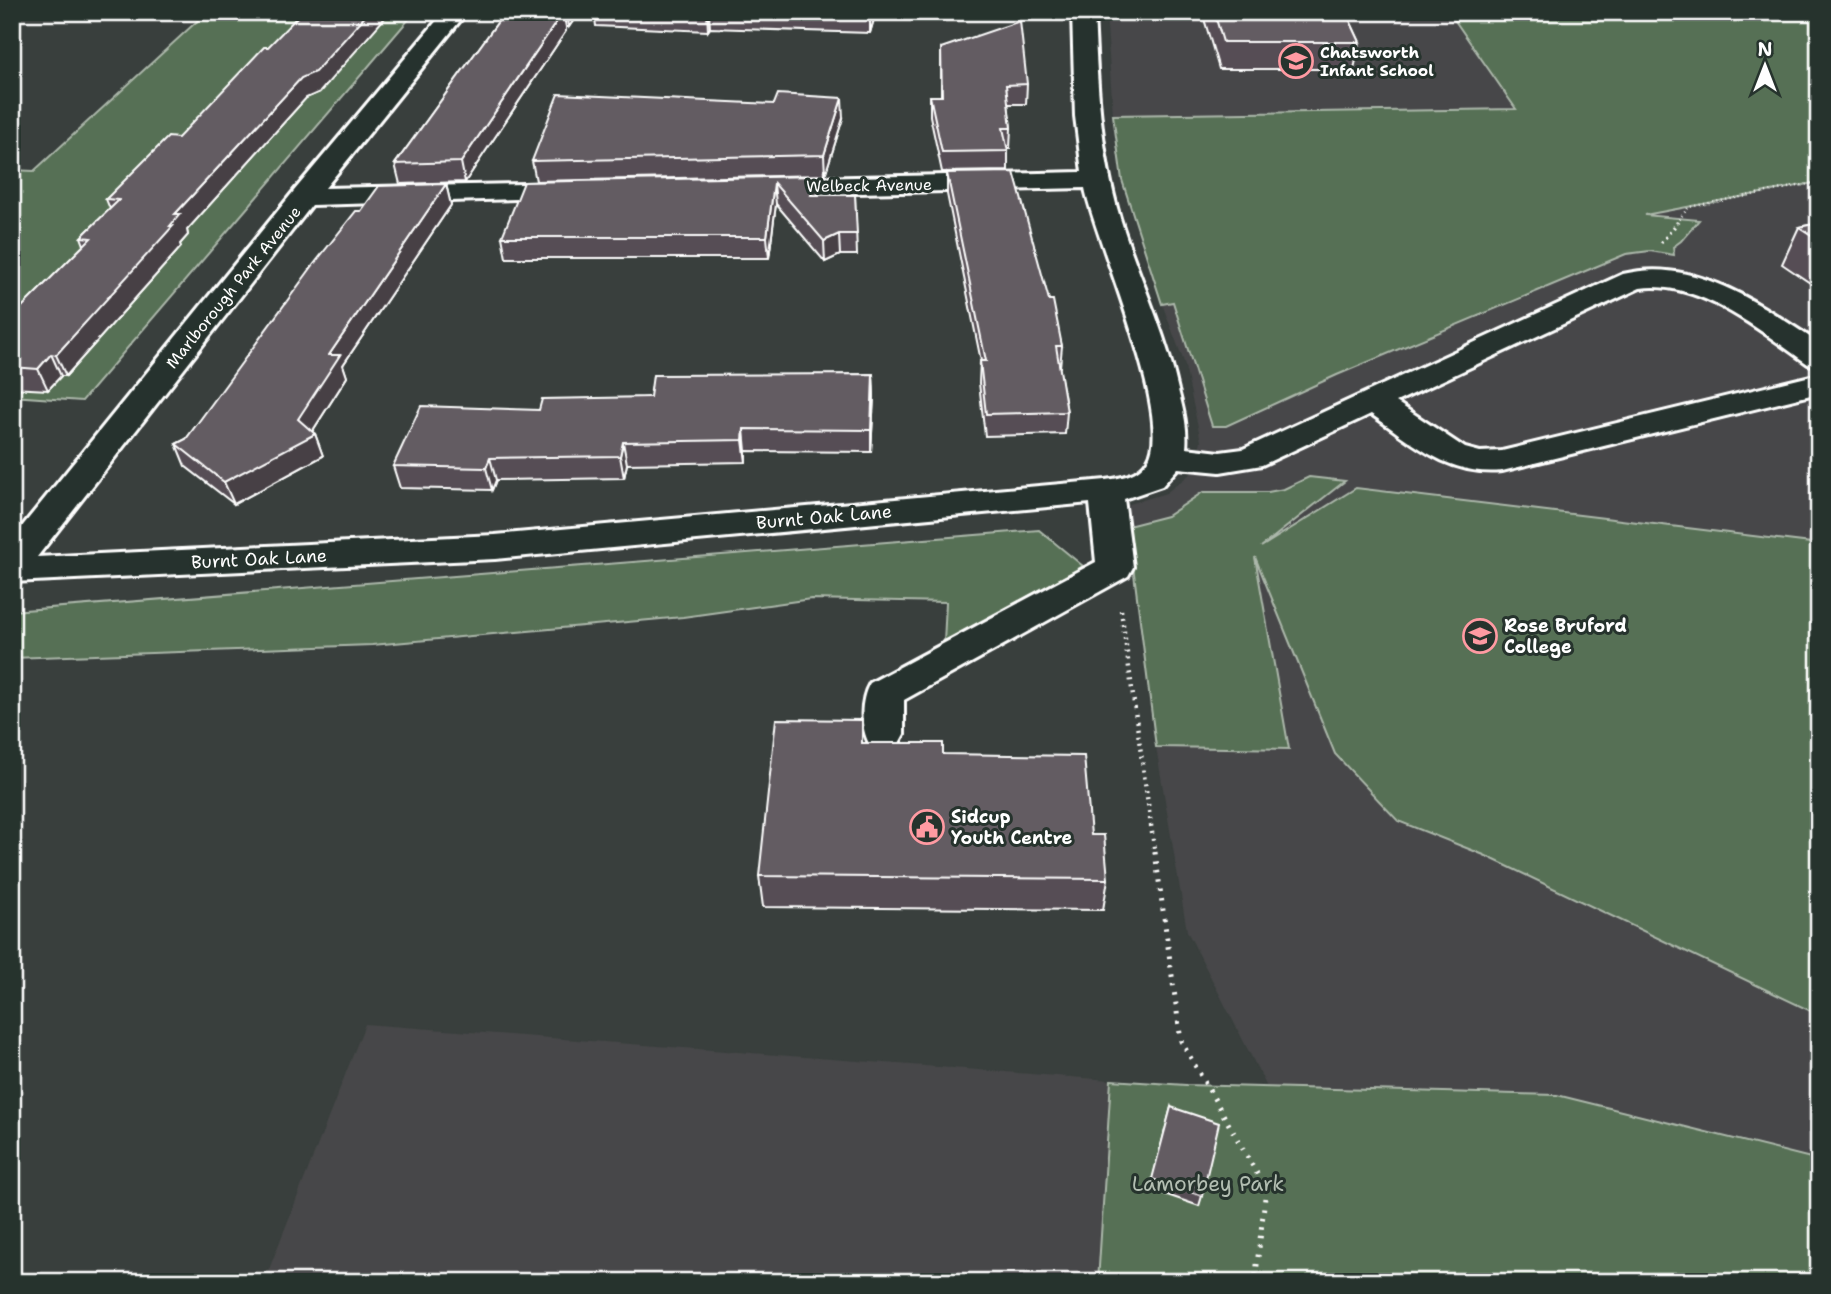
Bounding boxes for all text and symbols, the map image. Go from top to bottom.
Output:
north arrow [1730,32,1800,102]
text: N [1757,37,1773,62]
school or university icon: Chatsworth Infant School [1277,42,1315,80]
place label: Chatsworth Infant School [1320,42,1434,81]
street label: Welbeck Avenue [806,174,932,197]
street label: Marlborough Park Avenue [161,202,305,373]
street label: Burnt Oak Lane [755,499,893,535]
street label: Burnt Oak Lane [190,543,328,575]
place label: Rose Bruford College [1504,614,1627,659]
school or university icon: Rose Bruford College [1461,617,1499,655]
place label: Sidcup Youth Centre [951,805,1073,850]
public building icon: Sidcup Youth Centre [908,808,946,846]
park label: Lamorbey Park [1132,1170,1284,1198]

